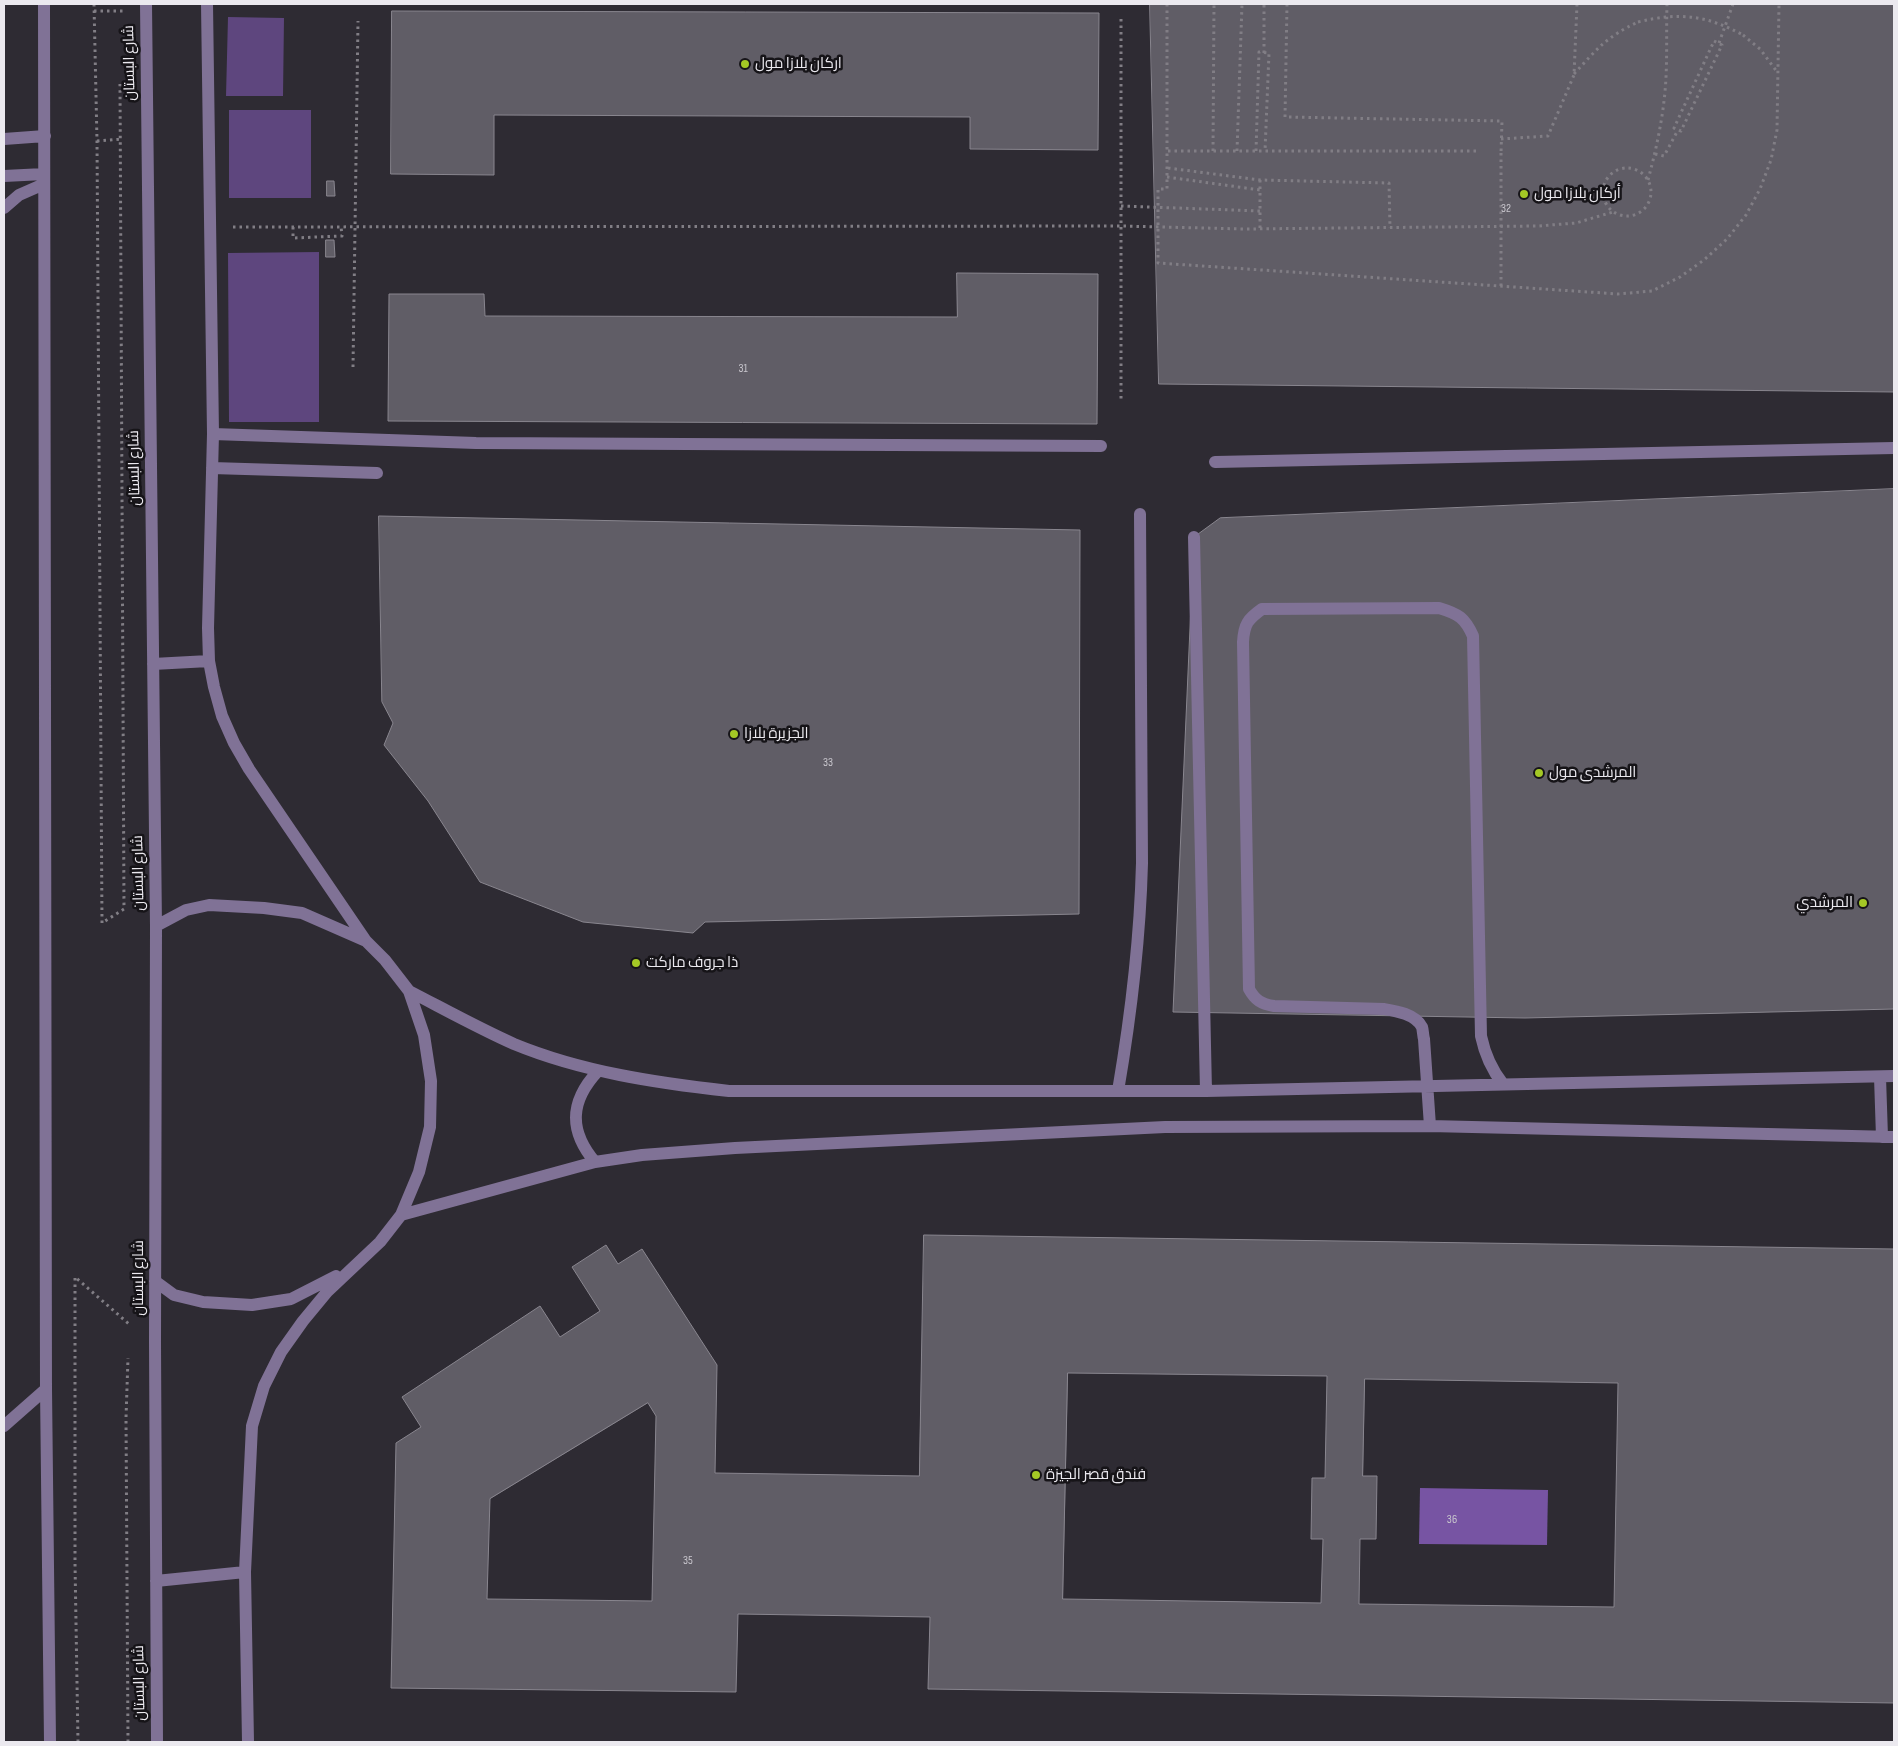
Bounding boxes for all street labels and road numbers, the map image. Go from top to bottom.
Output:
street label: شارع البستان [120,25,140,101]
street label: شارع البستان [125,430,145,506]
street label: شارع البستان [129,835,149,911]
street label: شارع البستان [130,1240,148,1316]
street label: شارع البستان [130,1645,150,1721]

